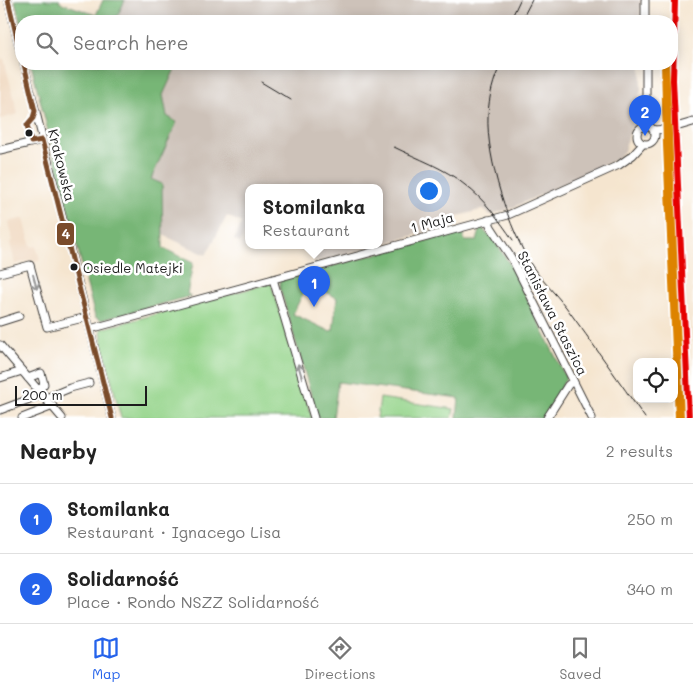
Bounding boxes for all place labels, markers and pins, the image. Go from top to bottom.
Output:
pin: 2 [629,95,661,136]
unlabelled marker [24,128,34,138]
place label: Osiedle Matejki [83,259,183,276]
marker: Osiedle Matejki [69,262,79,272]
pin: 1 [298,266,330,307]

